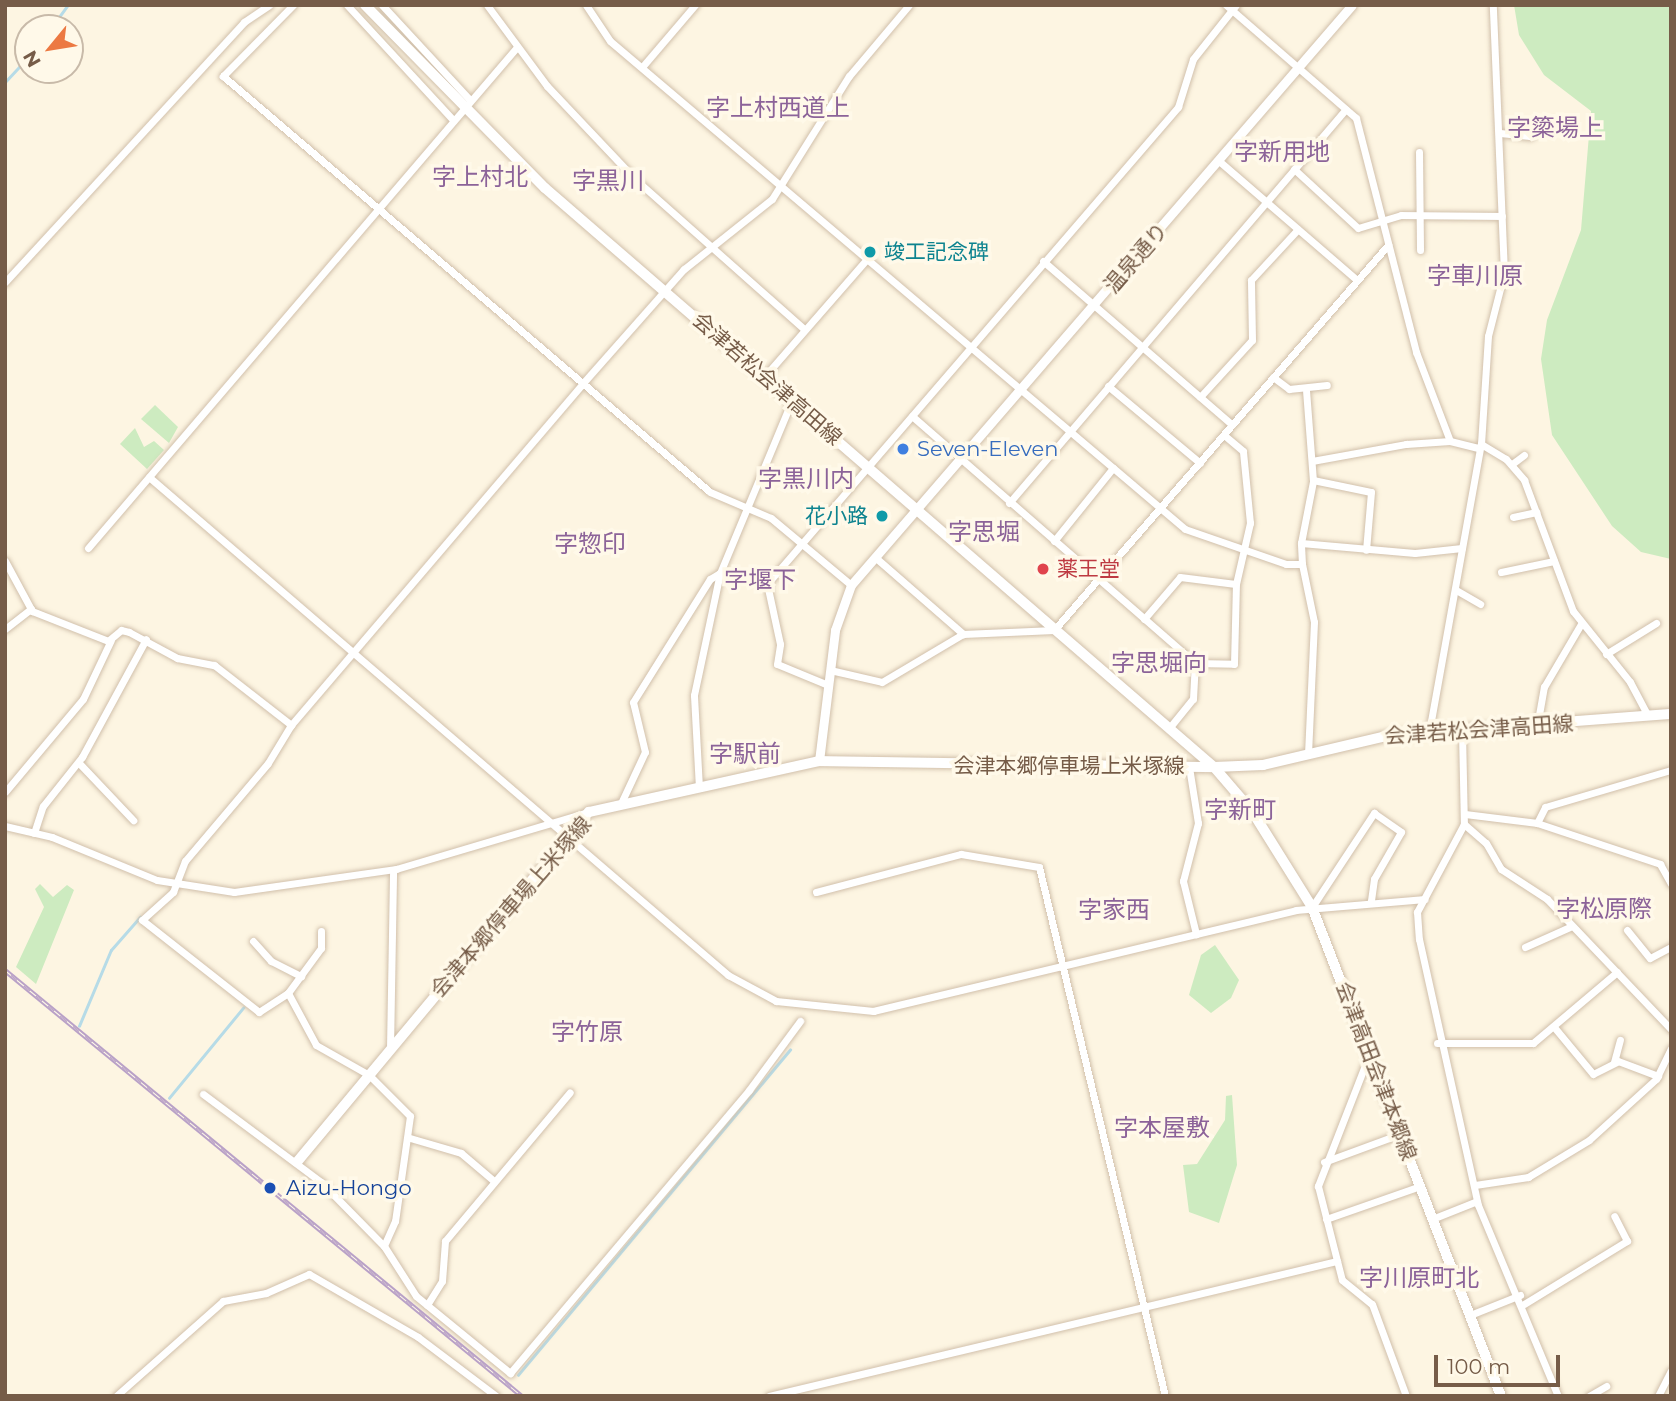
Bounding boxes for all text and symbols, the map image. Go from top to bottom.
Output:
north arrow [14,14,84,84]
text: N [18,46,46,71]
district label: 字上村西道上 [706,94,850,122]
district label: 字簗場上 [1507,114,1603,142]
district label: 字新用地 [1234,138,1330,166]
district label: 字上村北 [432,163,528,191]
district label: 字黒川 [572,167,644,195]
street label: 温泉通り [1099,218,1173,298]
place label: 竣工記念碑 [884,239,989,265]
marker: 竣工記念碑 [862,244,878,260]
district label: 字車川原 [1427,262,1523,290]
street label: 会津若松会津高田線 [687,307,847,451]
place label: Seven-Eleven [917,436,1058,462]
marker: Seven-Eleven [895,441,911,457]
district label: 字黒川内 [758,465,854,493]
place label: 花小路 [805,503,868,529]
marker: 花小路 [874,508,890,524]
district label: 字思堀 [948,518,1020,546]
district label: 字惣印 [554,530,626,558]
place label: 薬王堂 [1057,556,1120,582]
marker: 薬王堂 [1035,561,1051,577]
district label: 字堰下 [724,566,796,594]
district label: 字思堀向 [1111,649,1207,677]
street label: 会津若松会津高田線 [1384,711,1574,749]
district label: 字駅前 [709,740,781,768]
street label: 会津本郷停車場上米塚線 [954,753,1184,779]
district label: 字新町 [1204,796,1276,824]
street label: 会津本郷停車場上米塚線 [426,812,596,1002]
district label: 字松原際 [1556,895,1652,923]
district label: 字家西 [1078,896,1150,924]
street label: 会津高田会津本郷線 [1330,978,1422,1164]
district label: 字竹原 [551,1018,623,1046]
district label: 字本屋敷 [1114,1114,1210,1142]
place label: Aizu-Hongo [286,1175,412,1201]
marker: Aizu-Hongo [260,1178,280,1198]
district label: 字川原町北 [1359,1264,1479,1292]
scale bar [1438,1342,1564,1386]
text: 100 m [1447,1354,1510,1379]

